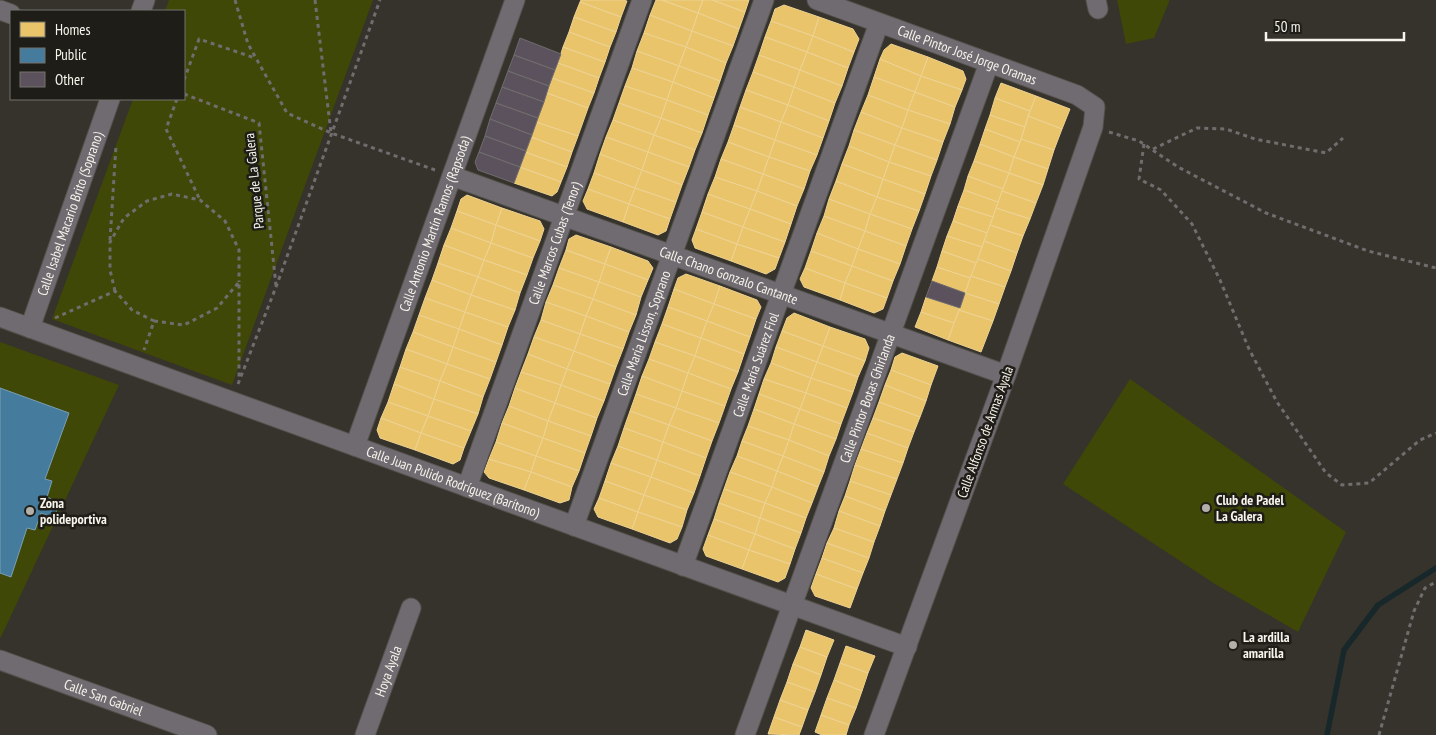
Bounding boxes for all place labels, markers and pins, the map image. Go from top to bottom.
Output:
place label: Club de Padel La Galera [1216,491,1285,525]
place label: Zona polideportiva [40,494,107,528]
marker: Club de Padel La Galera [1200,502,1212,514]
marker: Zona polideportiva [24,505,36,517]
place label: La ardilla amarilla [1243,628,1290,662]
marker: La ardilla amarilla [1227,639,1239,651]

